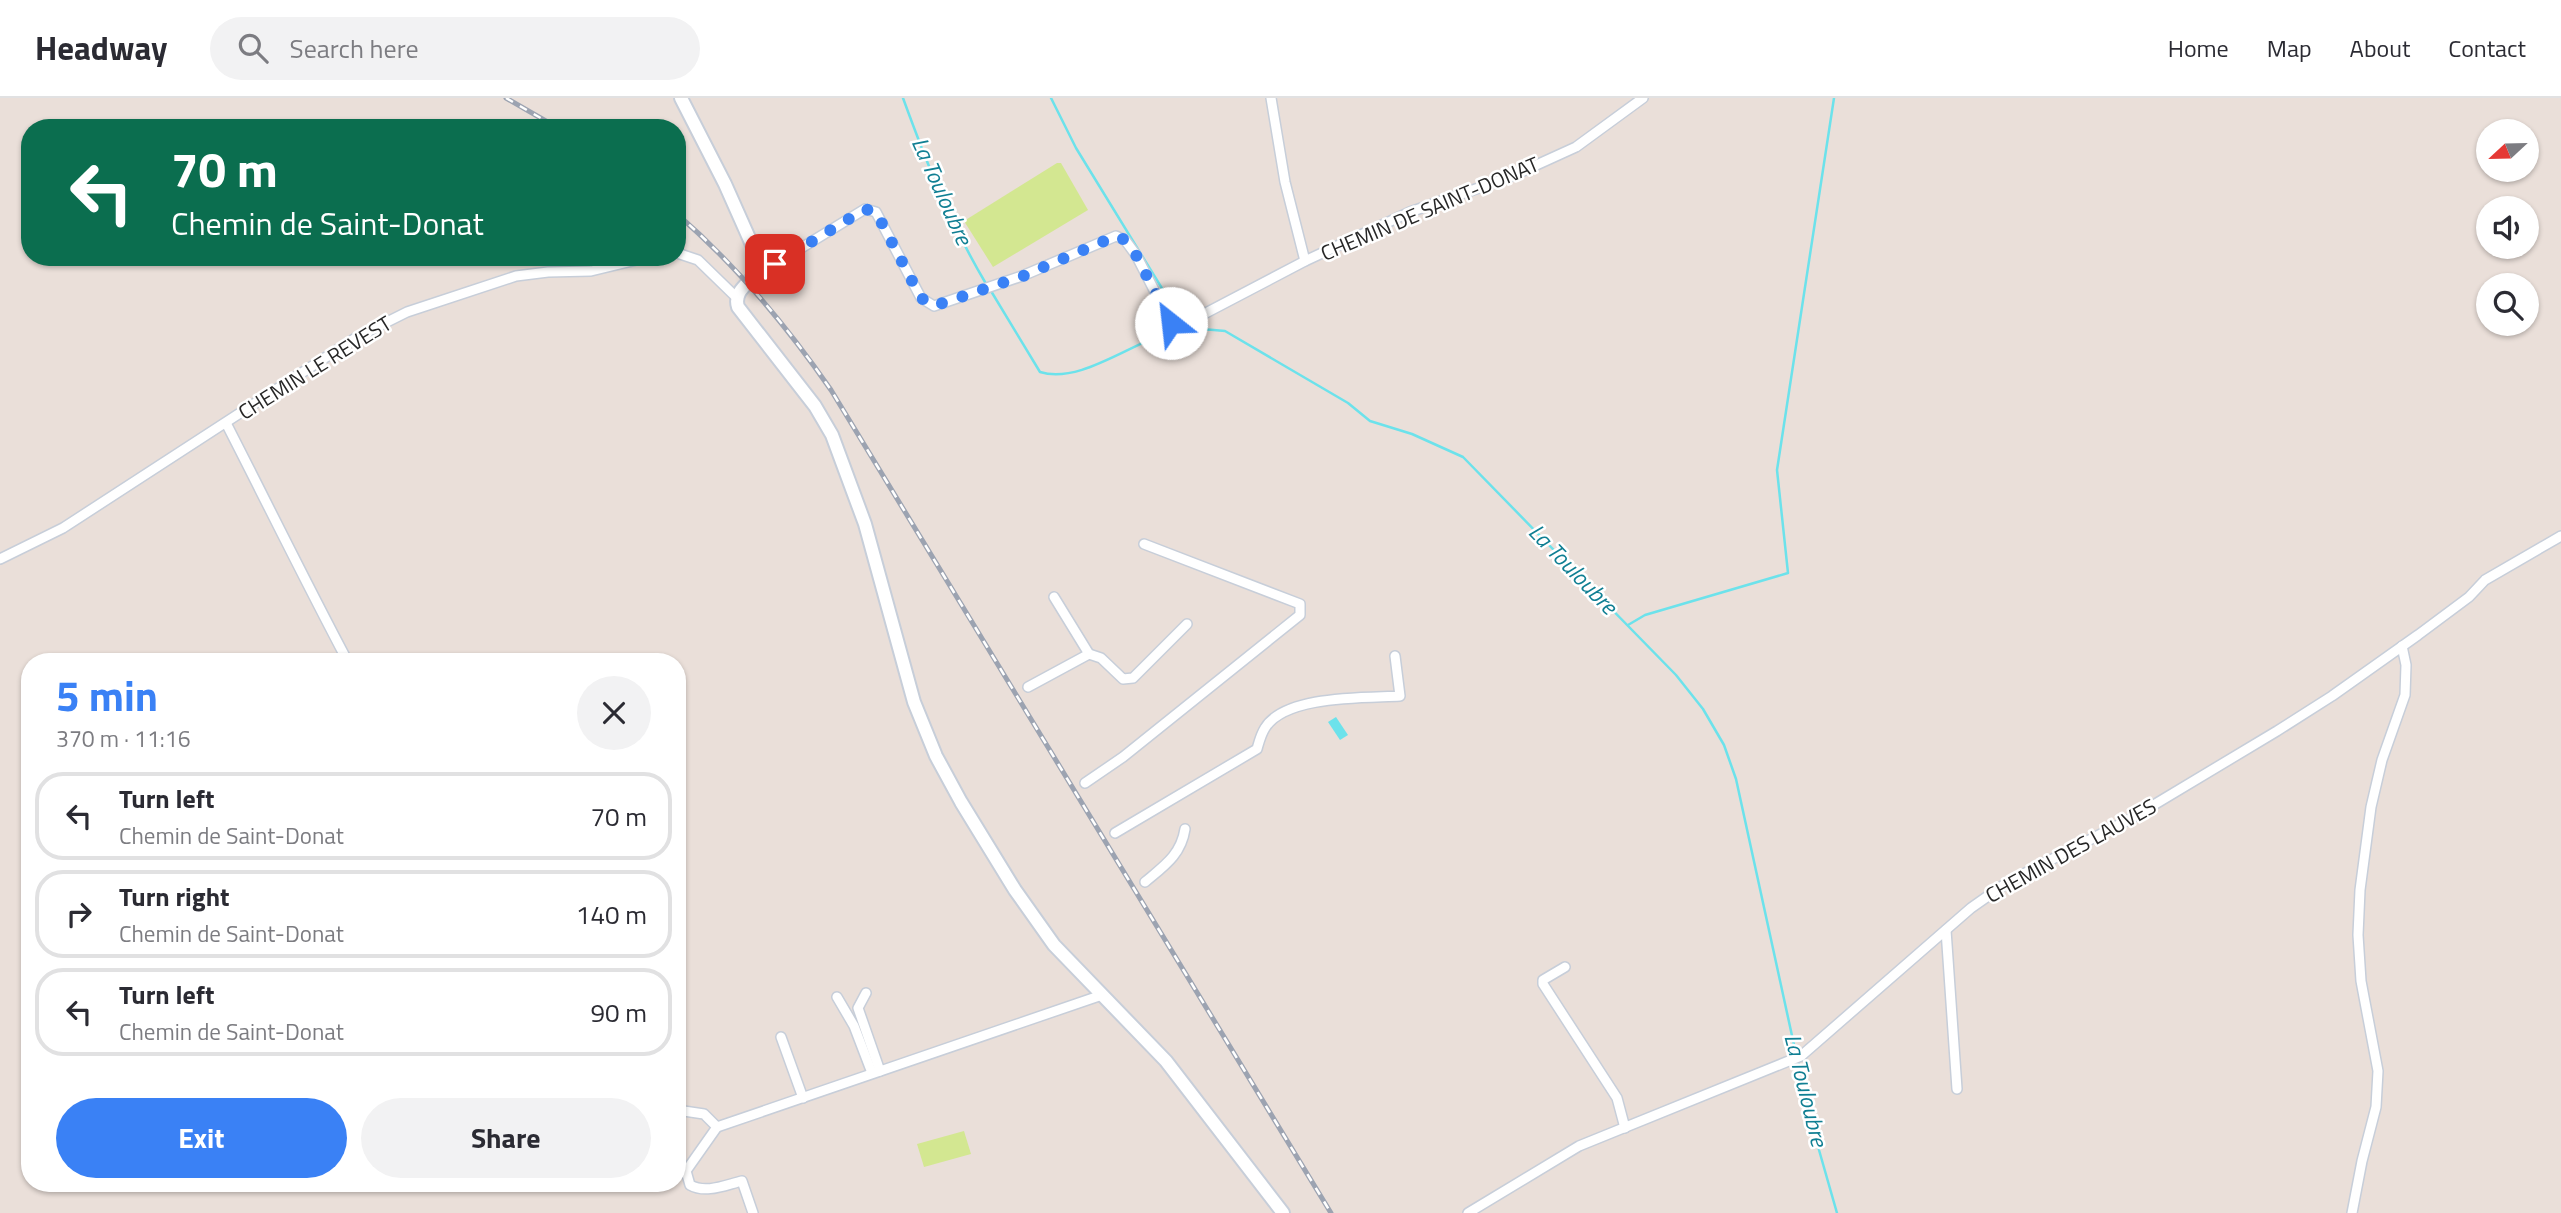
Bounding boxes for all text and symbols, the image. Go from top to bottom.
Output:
search box [210,17,700,80]
text: Headway [35,23,168,73]
icon: search [234,29,272,67]
text: Search here [290,29,419,68]
text: Home [2168,30,2229,66]
text: Map [2267,30,2312,66]
text: About [2350,30,2410,66]
text: Contact [2448,30,2526,66]
north arrow [2476,119,2539,182]
map controls [2476,119,2539,336]
text: 70 m [171,131,278,206]
water label: La Touloubre [903,131,982,252]
icon: left [56,147,147,238]
street label: CHEMIN DE SAINT-DONAT [1315,147,1544,269]
button: sound [2476,196,2539,259]
text: Chemin de Saint-Donat [171,199,484,247]
pin [745,234,805,294]
icon: arrive [756,245,794,283]
button: search [2476,273,2539,336]
position arrow [1134,286,1208,360]
street label: CHEMIN LE REVEST [231,307,398,427]
water label: La Touloubre [1521,515,1627,623]
text: 5 min [56,663,158,727]
button: close [577,676,651,750]
text: 370 m · 11:16 [56,721,191,756]
text: Turn left [119,779,214,818]
street label: CHEMIN DES LAUVES [1979,790,2162,910]
icon: left [60,797,98,835]
text: 70 m [590,797,647,836]
text: Chemin de Saint-Donat [119,818,344,853]
text: Turn right [119,877,230,916]
icon: right [60,895,98,933]
text: 140 m [576,895,647,934]
text: Chemin de Saint-Donat [119,916,344,951]
text: Turn left [119,975,214,1014]
icon: left [60,993,98,1031]
text: 90 m [590,993,647,1032]
text: Chemin de Saint-Donat [119,1014,344,1049]
water label: La Touloubre [1776,1030,1838,1151]
button: Exit [56,1098,347,1178]
button: Share [361,1098,651,1178]

